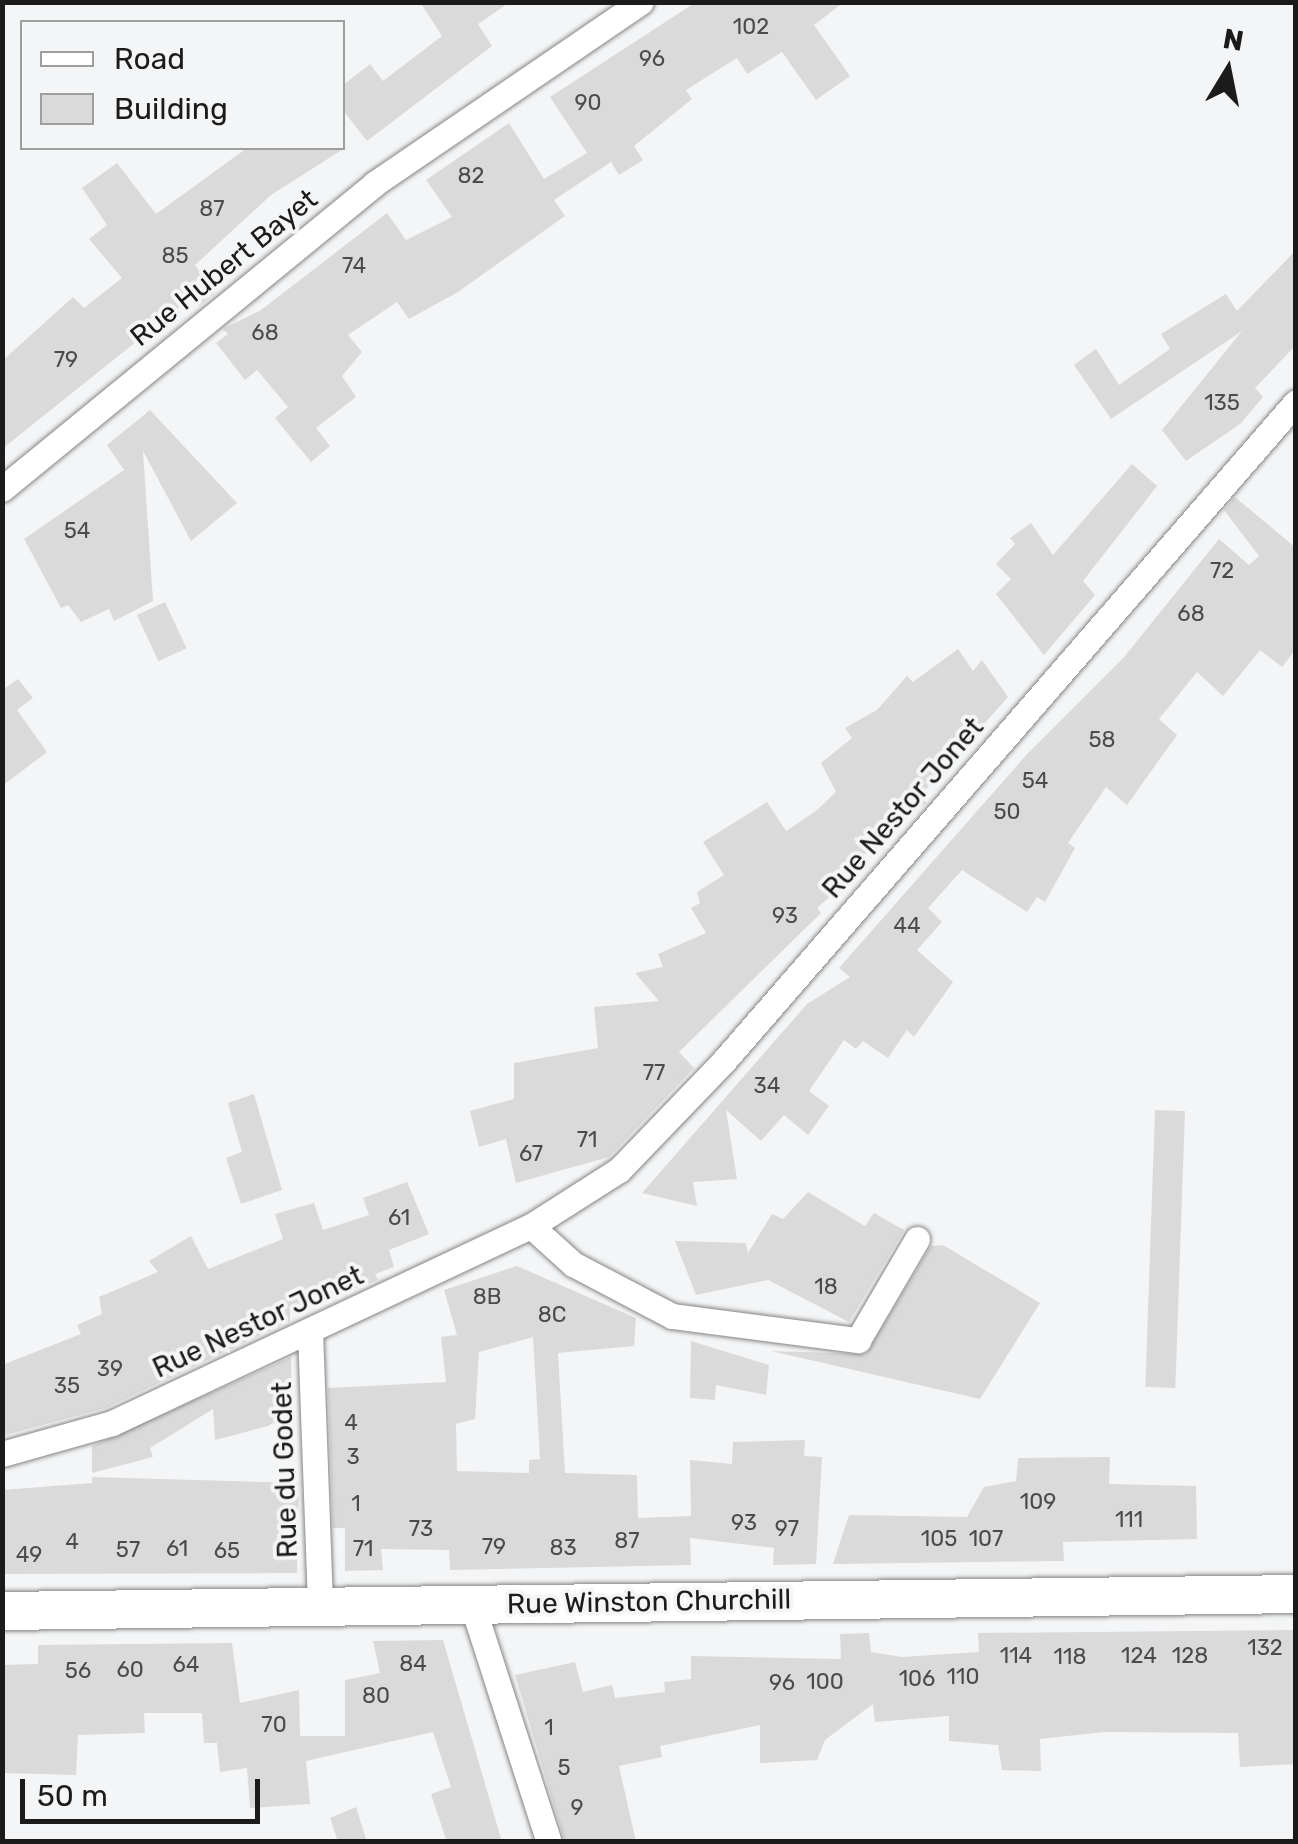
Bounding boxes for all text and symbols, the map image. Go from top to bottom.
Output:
house number: 102 [733,14,769,40]
legend [20,20,345,150]
north arrow [1178,20,1278,120]
text: N [1221,22,1246,58]
text: Road [114,41,185,77]
house number: 96 [639,46,665,72]
house number: 90 [574,90,602,116]
text: Building [114,91,228,127]
house number: 82 [458,163,484,189]
street label: Rue Hubert Bayet [124,182,324,354]
house number: 87 [199,196,225,222]
house number: 85 [161,243,189,269]
house number: 74 [342,253,366,279]
house number: 68 [251,320,279,346]
house number: 79 [54,347,78,373]
house number: 135 [1204,390,1240,416]
house number: 54 [64,518,90,544]
house number: 72 [1210,558,1234,584]
house number: 68 [1177,601,1205,627]
street label: Rue Nestor Jonet [815,711,991,905]
house number: 58 [1088,727,1116,753]
house number: 54 [1022,768,1048,794]
house number: 50 [993,799,1021,825]
house number: 93 [772,903,798,929]
house number: 44 [893,913,921,939]
house number: 77 [643,1060,665,1086]
house number: 34 [754,1073,780,1099]
house number: 71 [577,1127,597,1153]
house number: 67 [519,1141,543,1167]
house number: 61 [388,1205,410,1231]
street label: Rue Nestor Jonet [147,1258,369,1386]
house number: 18 [814,1274,838,1300]
house number: 8B [473,1284,501,1310]
house number: 8C [538,1302,566,1328]
house number: 39 [97,1356,123,1382]
house number: 35 [54,1373,80,1399]
street label: Rue du Godet [265,1381,305,1559]
house number: 4 [344,1410,358,1436]
house number: 3 [346,1444,360,1470]
house number: 109 [1020,1489,1056,1515]
house number: 1 [351,1491,361,1517]
house number: 111 [1115,1507,1143,1533]
house number: 93 [731,1510,757,1536]
house number: 73 [409,1516,433,1542]
house number: 97 [775,1516,799,1542]
house number: 105 [921,1526,957,1552]
house number: 107 [969,1526,1003,1552]
house number: 87 [614,1528,640,1554]
house number: 4 [65,1529,79,1555]
house number: 79 [482,1534,506,1560]
house number: 83 [549,1535,577,1561]
house number: 61 [166,1536,188,1562]
house number: 71 [353,1536,373,1562]
house number: 57 [116,1537,140,1563]
house number: 65 [214,1538,240,1564]
house number: 49 [16,1542,42,1568]
street label: Rue Winston Churchill [506,1583,792,1621]
house number: 132 [1247,1635,1283,1661]
house number: 114 [1000,1643,1032,1669]
house number: 124 [1121,1643,1157,1669]
house number: 128 [1172,1643,1208,1669]
house number: 118 [1054,1644,1086,1670]
house number: 84 [399,1651,427,1677]
house number: 64 [173,1652,199,1678]
house number: 60 [116,1657,144,1683]
house number: 56 [65,1658,91,1684]
house number: 110 [947,1664,979,1690]
house number: 106 [899,1666,935,1692]
house number: 100 [806,1669,844,1695]
house number: 96 [769,1670,795,1696]
house number: 80 [362,1683,390,1709]
house number: 70 [261,1712,287,1738]
house number: 1 [544,1715,554,1741]
house number: 5 [557,1755,571,1781]
scale bar [25,1759,265,1821]
text: 50 m [37,1778,108,1814]
house number: 9 [570,1795,584,1821]

